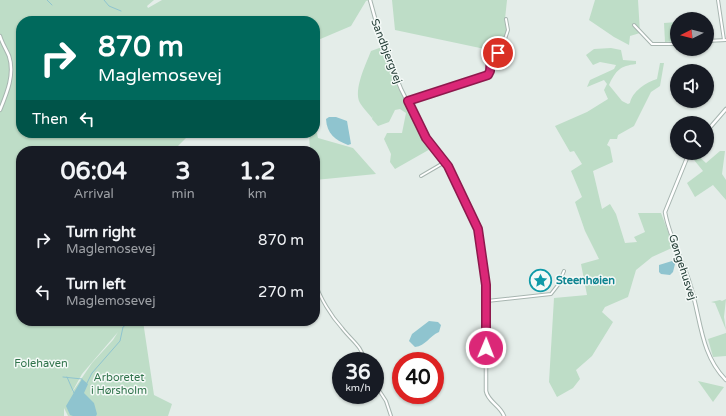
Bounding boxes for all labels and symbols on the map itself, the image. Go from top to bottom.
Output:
north arrow [670,12,714,56]
street label: Sandbjergvej [368,17,405,86]
pin [481,36,515,70]
street label: Gøngehusvej [666,233,699,302]
place icon: Steenhøien [528,267,554,293]
place label: Steenhøien [556,274,615,287]
position arrow [465,327,507,369]
speed limit sign: 40 [392,352,444,404]
park label: Folehaven [14,357,68,370]
park label: Arboretet i Hørsholm [91,371,147,397]

